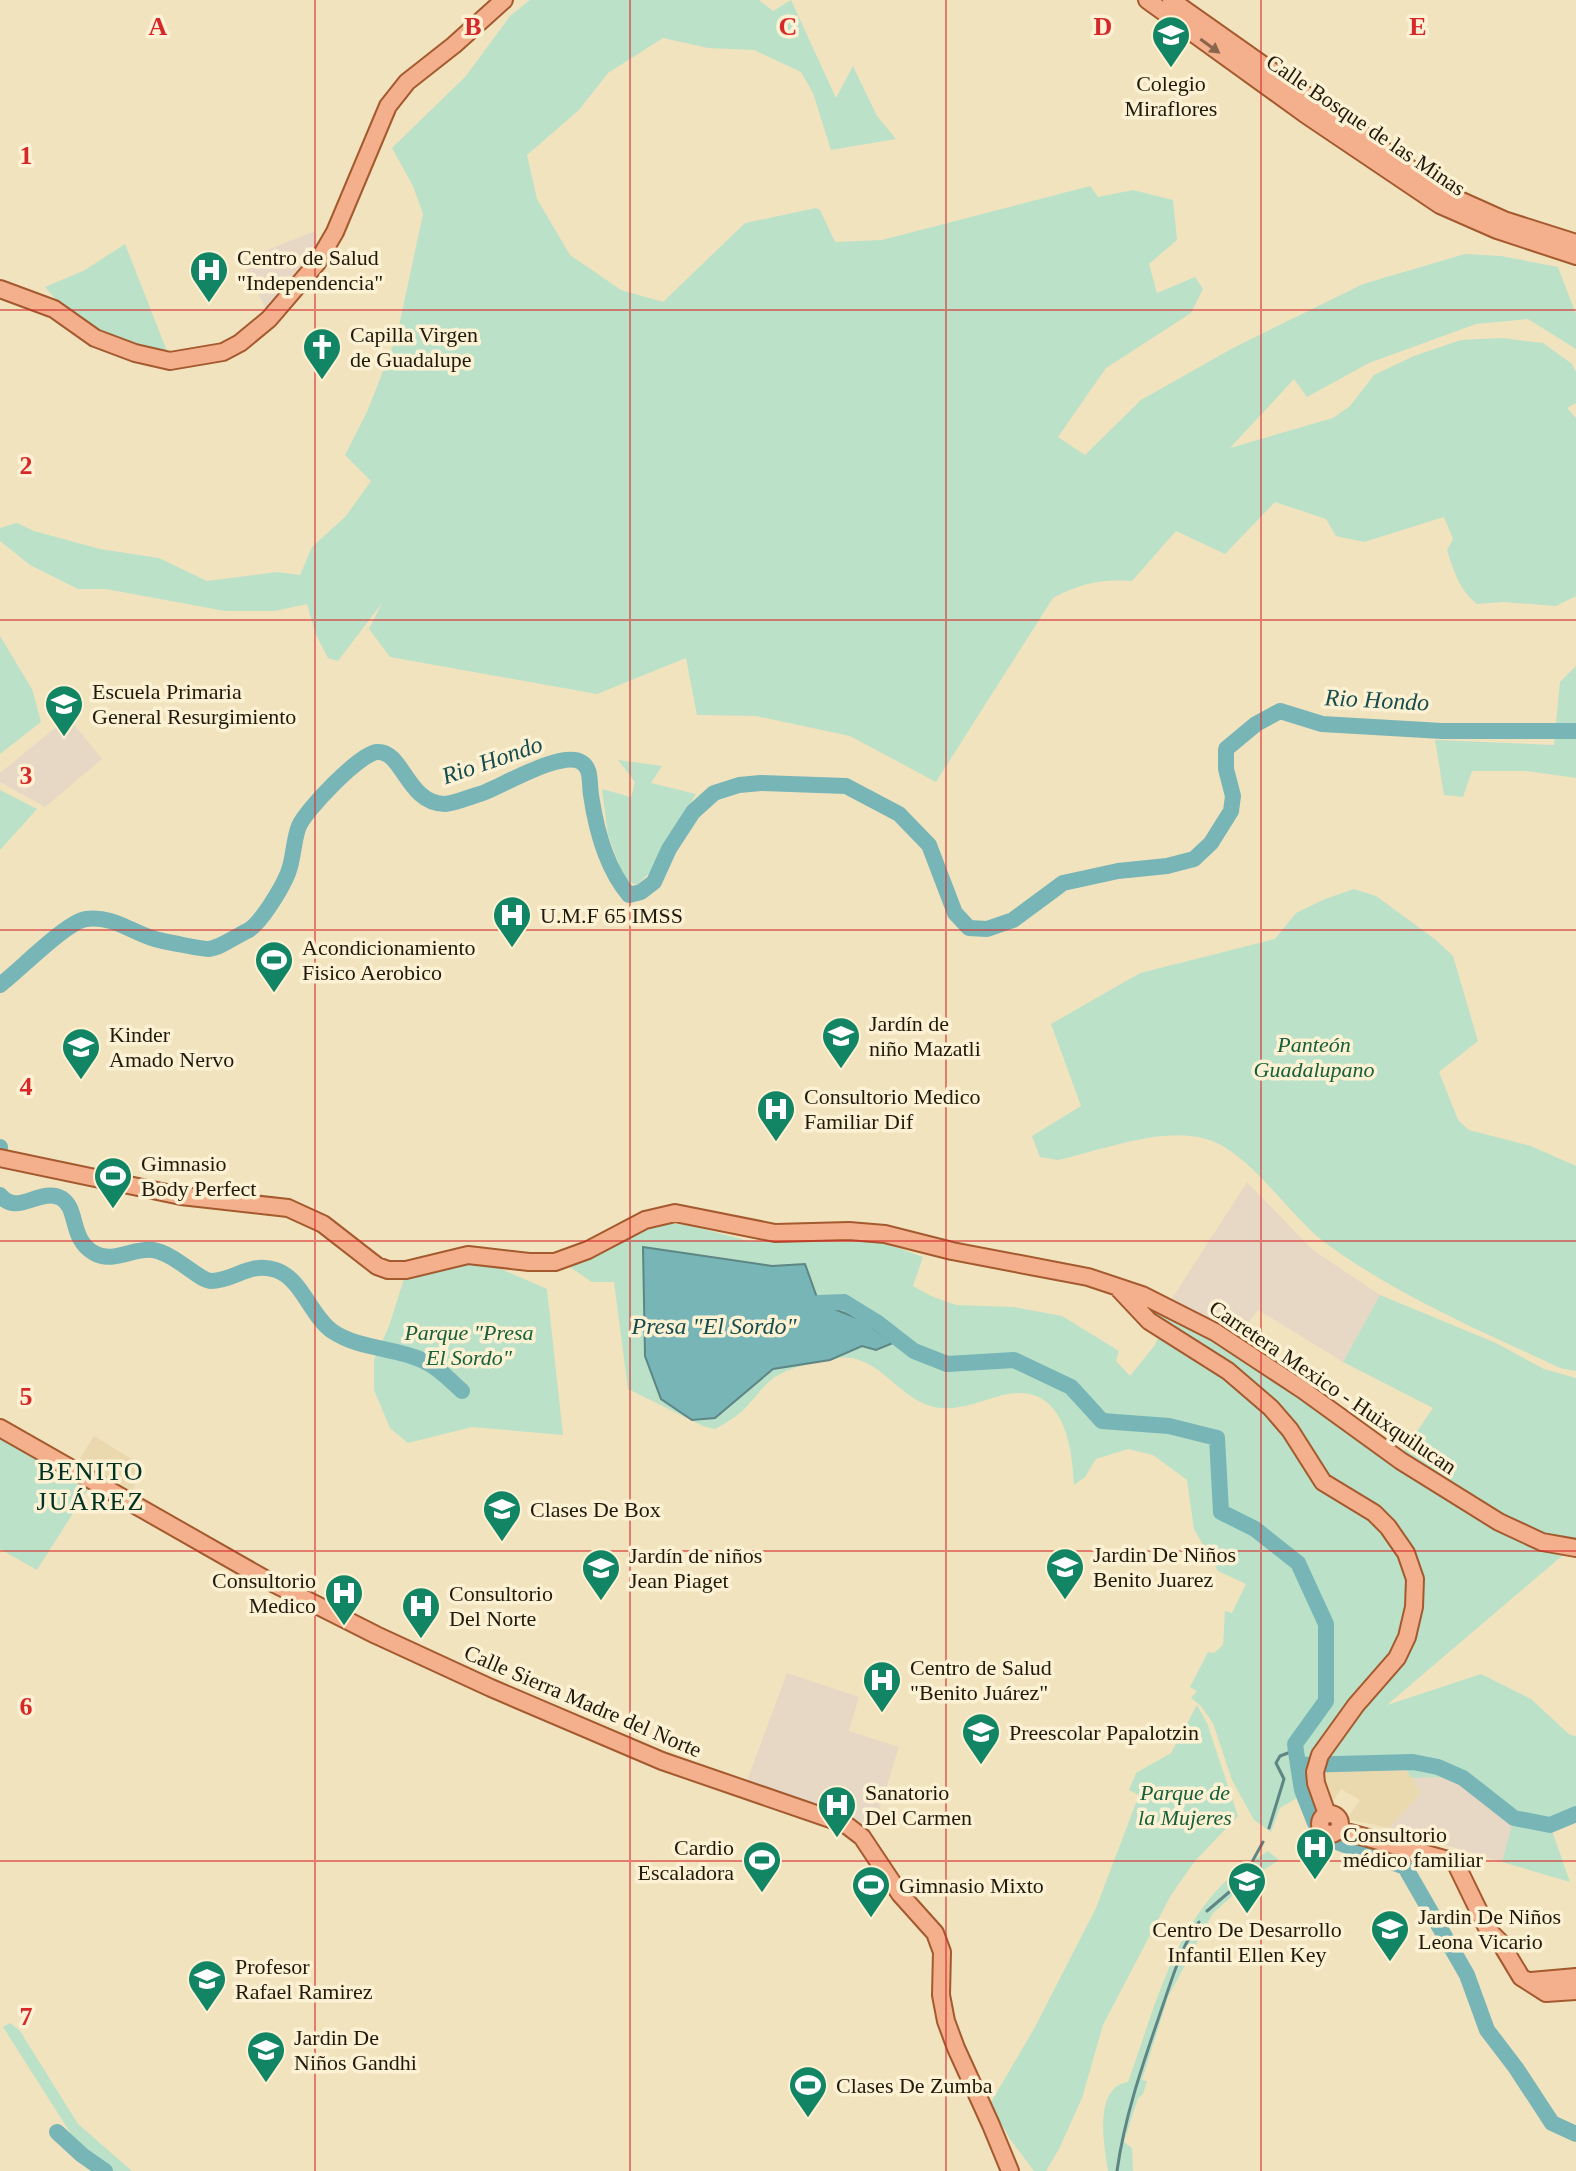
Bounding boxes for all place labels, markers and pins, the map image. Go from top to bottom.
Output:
school or university icon: Colegio Miraflores [1150,14,1192,69]
place label: Colegio Miraflores [1125,71,1217,121]
place label: Centro de Salud "Independencia" [237,245,383,295]
hospital icon: Centro de Salud "Independencia" [188,249,230,304]
place label: Capilla Virgen de Guadalupe [350,322,478,372]
church icon: Capilla Virgen de Guadalupe [301,326,343,381]
place label: Escuela Primaria General Resurgimiento [92,679,296,729]
school or university icon: Escuela Primaria General Resurgimiento [43,683,85,738]
hospital icon: U.M.F 65 IMSS [491,894,533,949]
place label: U.M.F 65 IMSS [540,903,683,928]
place label: Acondicionamiento Fisico Aerobico [302,935,476,985]
sports icon: Acondicionamiento Fisico Aerobico [253,939,295,994]
place label: Jardín de niño Mazatli [869,1011,981,1061]
school or university icon: Jardín de niño Mazatli [820,1015,862,1070]
place label: Kinder Amado Nervo [109,1022,234,1072]
school or university icon: Kinder Amado Nervo [60,1026,102,1081]
place label: Consultorio Medico Familiar Dif [804,1084,981,1134]
hospital icon: Consultorio Medico Familiar Dif [755,1088,797,1143]
place label: Gimnasio Body Perfect [141,1151,256,1201]
sports icon: Gimnasio Body Perfect [92,1155,134,1210]
school or university icon: Clases De Box [481,1488,523,1543]
place label: Clases De Box [530,1497,661,1522]
place label: Jardin De Niños Benito Juarez [1093,1542,1236,1592]
place label: Jardín de niños Jean Piaget [629,1543,762,1593]
school or university icon: Jardin De Niños Benito Juarez [1044,1546,1086,1601]
school or university icon: Jardín de niños Jean Piaget [580,1547,622,1602]
place label: Consultorio Medico [212,1568,316,1618]
hospital icon: Consultorio Medico [323,1572,365,1627]
place label: Consultorio Del Norte [449,1581,553,1631]
hospital icon: Consultorio Del Norte [400,1585,442,1640]
place label: Centro de Salud "Benito Juárez" [910,1655,1052,1705]
hospital icon: Centro de Salud "Benito Juárez" [861,1659,903,1714]
school or university icon: Preescolar Papalotzin [960,1711,1002,1766]
place label: Preescolar Papalotzin [1009,1720,1199,1745]
place label: Sanatorio Del Carmen [865,1780,972,1830]
hospital icon: Sanatorio Del Carmen [816,1784,858,1839]
place label: Consultorio médico familiar [1343,1822,1484,1872]
hospital icon: Consultorio médico familiar [1294,1826,1336,1881]
place label: Cardio Escaladora [638,1835,734,1885]
sports icon: Cardio Escaladora [741,1839,783,1894]
school or university icon: Centro De Desarrollo Infantil Ellen Key [1226,1860,1268,1915]
sports icon: Gimnasio Mixto [850,1864,892,1919]
place label: Gimnasio Mixto [899,1873,1044,1898]
place label: Jardin De Niños Leona Vicario [1418,1904,1561,1954]
school or university icon: Jardin De Niños Leona Vicario [1369,1908,1411,1963]
place label: Centro De Desarrollo Infantil Ellen Key [1152,1917,1342,1967]
place label: Profesor Rafael Ramirez [235,1954,373,2004]
school or university icon: Profesor Rafael Ramirez [186,1958,228,2013]
place label: Jardin De Niños Gandhi [294,2025,417,2075]
school or university icon: Jardin De Niños Gandhi [245,2029,287,2084]
sports icon: Clases De Zumba [787,2064,829,2119]
place label: Clases De Zumba [836,2073,993,2098]

